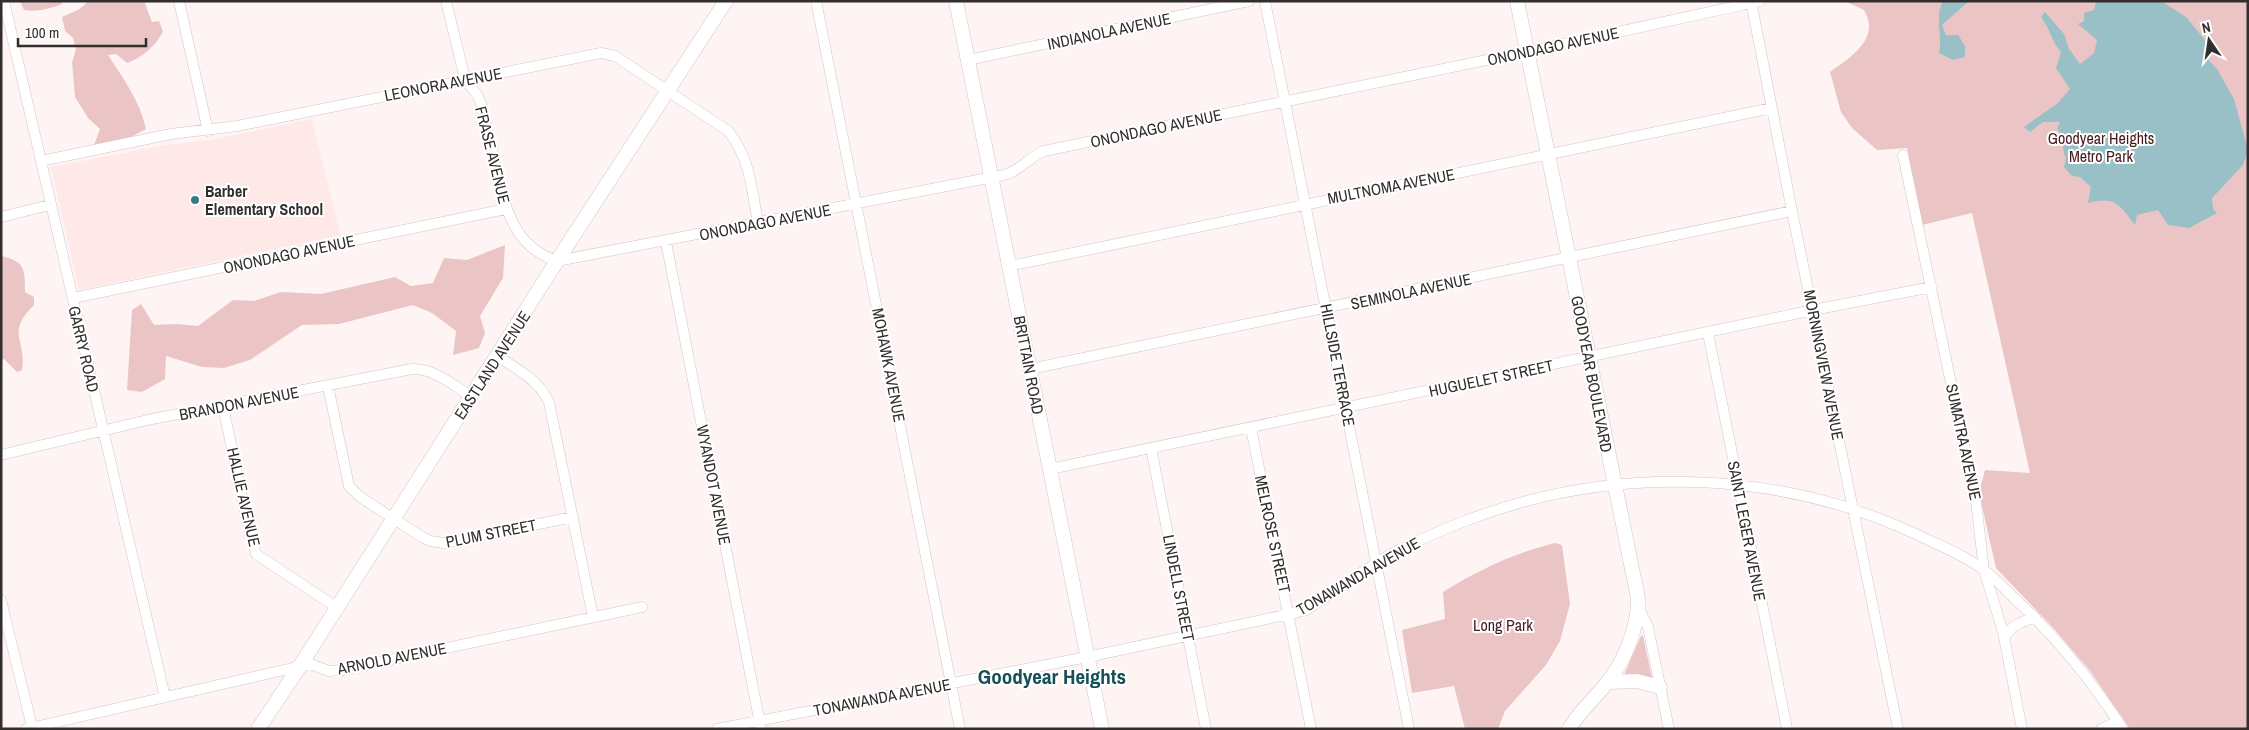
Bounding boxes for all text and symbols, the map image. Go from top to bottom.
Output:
street label: INDIANOLA AVENUE [1045,7,1173,55]
scale bar [18,15,145,47]
north arrow [2184,15,2234,65]
text: N [2200,18,2212,37]
street label: ONONDAGO AVENUE [1485,21,1621,71]
text: 100 m [25,22,59,43]
street label: LEONORA AVENUE [382,62,504,106]
street label: ONONDAGO AVENUE [1088,103,1224,153]
street label: FRASE AVENUE [470,104,516,206]
park label: Goodyear Heights Metro Park [2048,127,2154,167]
street label: MULTNOMA AVENUE [1325,163,1457,209]
place label: Barber Elementary School [205,180,323,220]
marker: Barber Elementary School [189,194,201,206]
street label: ONONDAGO AVENUE [697,198,833,246]
street label: ONONDAGO AVENUE [221,229,357,279]
street label: SEMINOLA AVENUE [1349,267,1473,315]
street label: MORNINGVIEW AVENUE [1799,288,1849,442]
street label: GOODYEAR BOULEVARD [1566,294,1618,454]
street label: HILLSIDE TERRACE [1315,302,1361,428]
street label: GARRY ROAD [63,304,105,394]
street label: MOHAWK AVENUE [867,306,911,424]
street label: EASTLAND AVENUE [449,307,535,423]
street label: BRITTAIN ROAD [1009,314,1049,416]
street label: HUGUELET STREET [1427,354,1555,402]
street label: BRANDON AVENUE [177,381,301,425]
street label: SUMATRA AVENUE [1941,382,1987,502]
street label: WYANDOT AVENUE [692,423,736,547]
street label: HALLIE AVENUE [222,445,266,549]
street label: SAINT LEGER AVENUE [1723,459,1771,603]
street label: MELROSE STREET [1250,473,1296,595]
street label: PLUM STREET [444,513,538,553]
street label: TONAWANDA AVENUE [1292,532,1424,620]
street label: LINDELL STREET [1158,533,1200,643]
park label: Long Park [1473,614,1533,636]
street label: ARNOLD AVENUE [335,637,448,680]
district label: Goodyear Heights [978,662,1126,691]
street label: TONAWANDA AVENUE [812,673,952,721]

